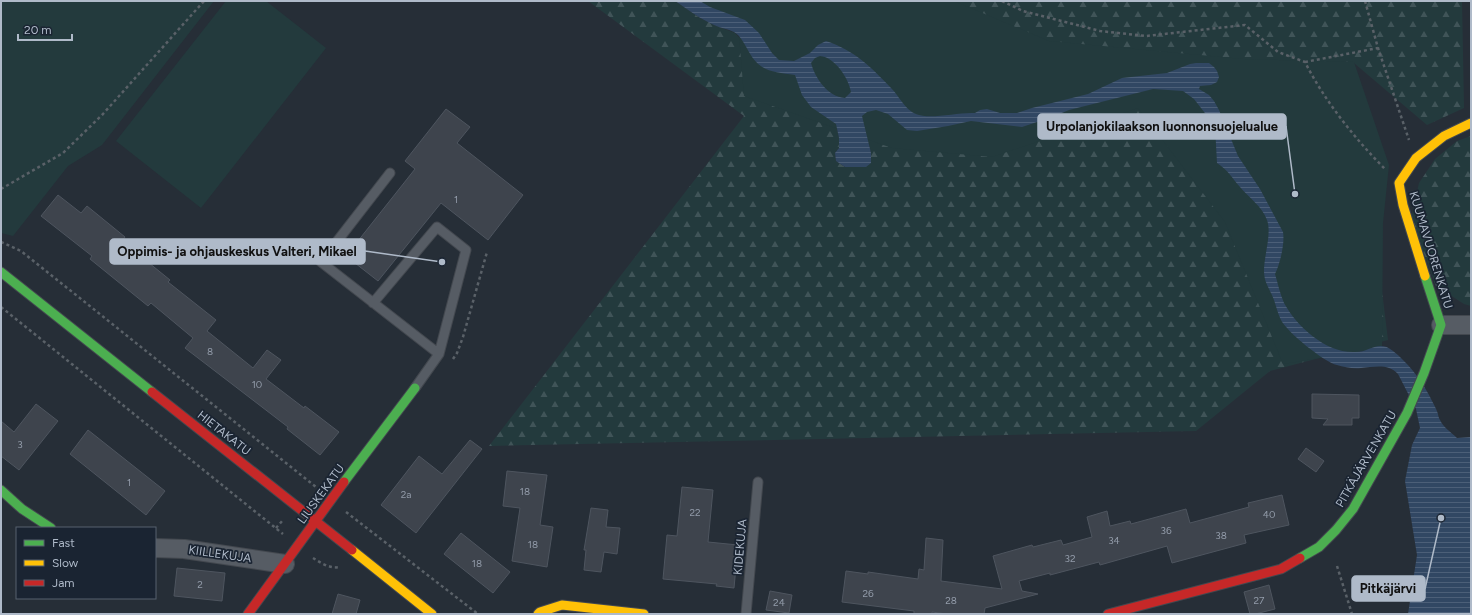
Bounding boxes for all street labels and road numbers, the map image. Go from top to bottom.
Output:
street label: KUUMAVUORENKATU [1406,189,1456,311]
street label: HIETAKATU [195,408,253,458]
street label: PITKÄJÄRVENKATU [1333,408,1399,510]
street label: LIUSKEKATU [295,462,347,526]
street label: KIDEKUJA [731,518,749,576]
street label: KIILLEKUJA [188,543,252,565]

